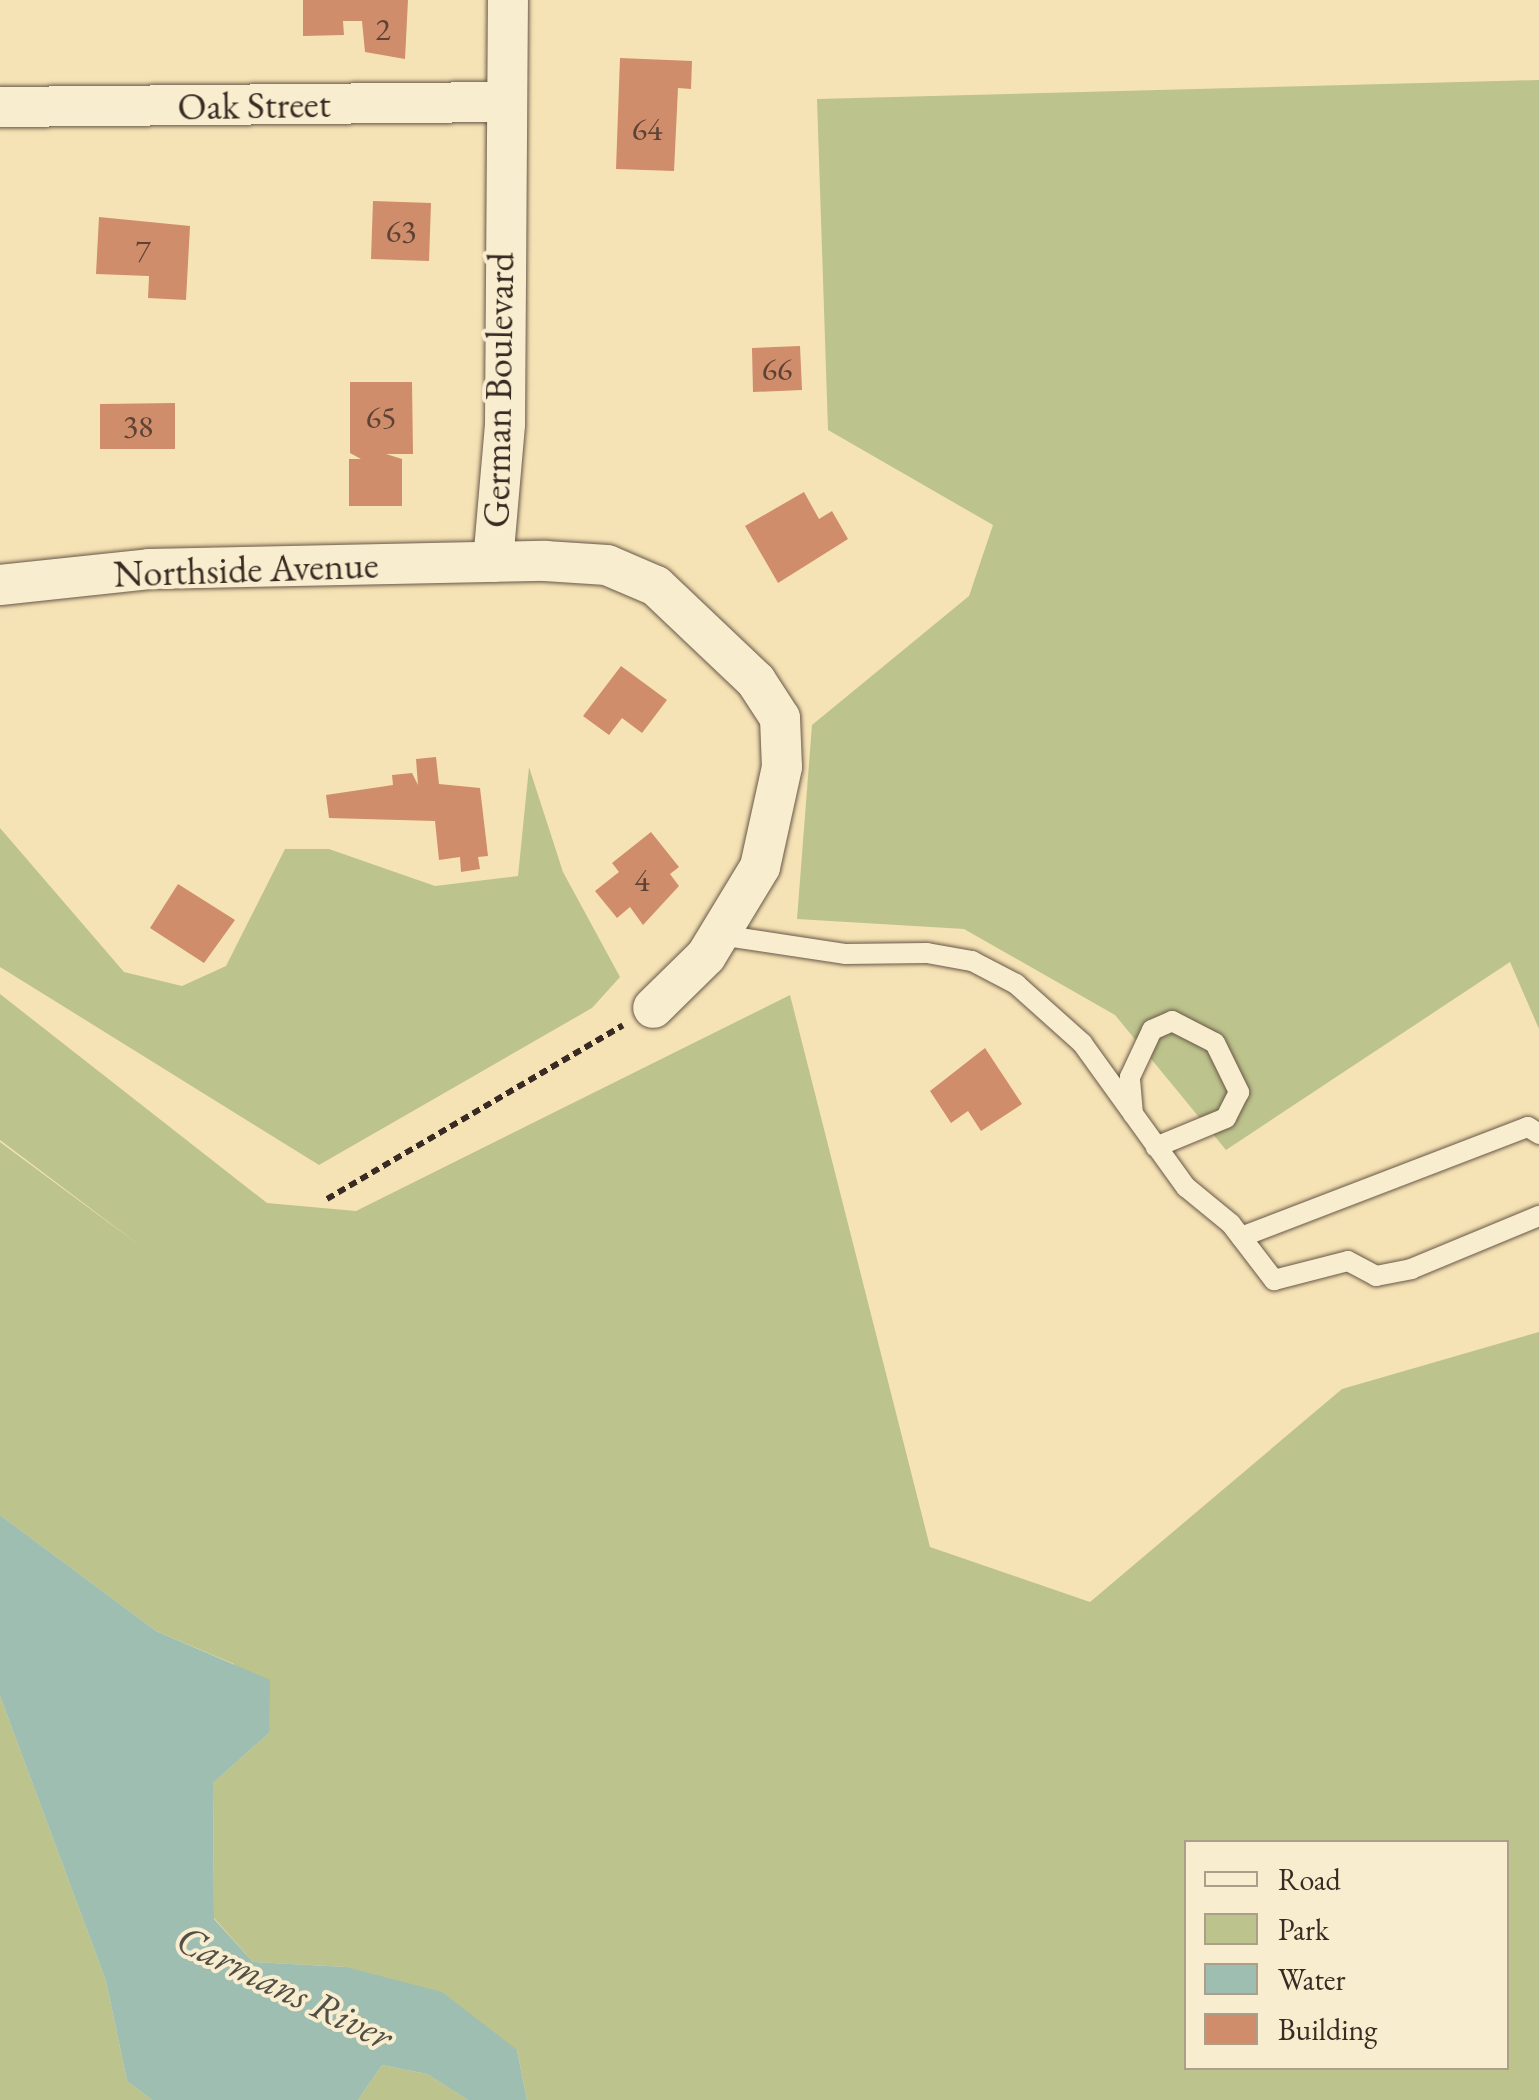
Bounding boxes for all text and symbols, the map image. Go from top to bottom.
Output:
house number: 2 [375,10,391,48]
street label: Oak Street [177,81,331,129]
house number: 64 [632,110,662,148]
house number: 63 [386,212,416,250]
house number: 7 [135,231,151,269]
street label: German Boulevard [473,252,523,528]
house number: 66 [762,350,792,388]
house number: 65 [366,398,396,436]
house number: 38 [123,407,153,445]
street label: Northside Avenue [113,542,379,596]
house number: 4 [634,861,650,899]
legend [1184,1840,1509,2070]
text: Road [1278,1860,1341,1899]
text: Park [1278,1910,1329,1949]
water label: Carmans River [169,1914,401,2060]
text: Water [1278,1960,1346,1999]
text: Building [1278,2010,1377,2049]

